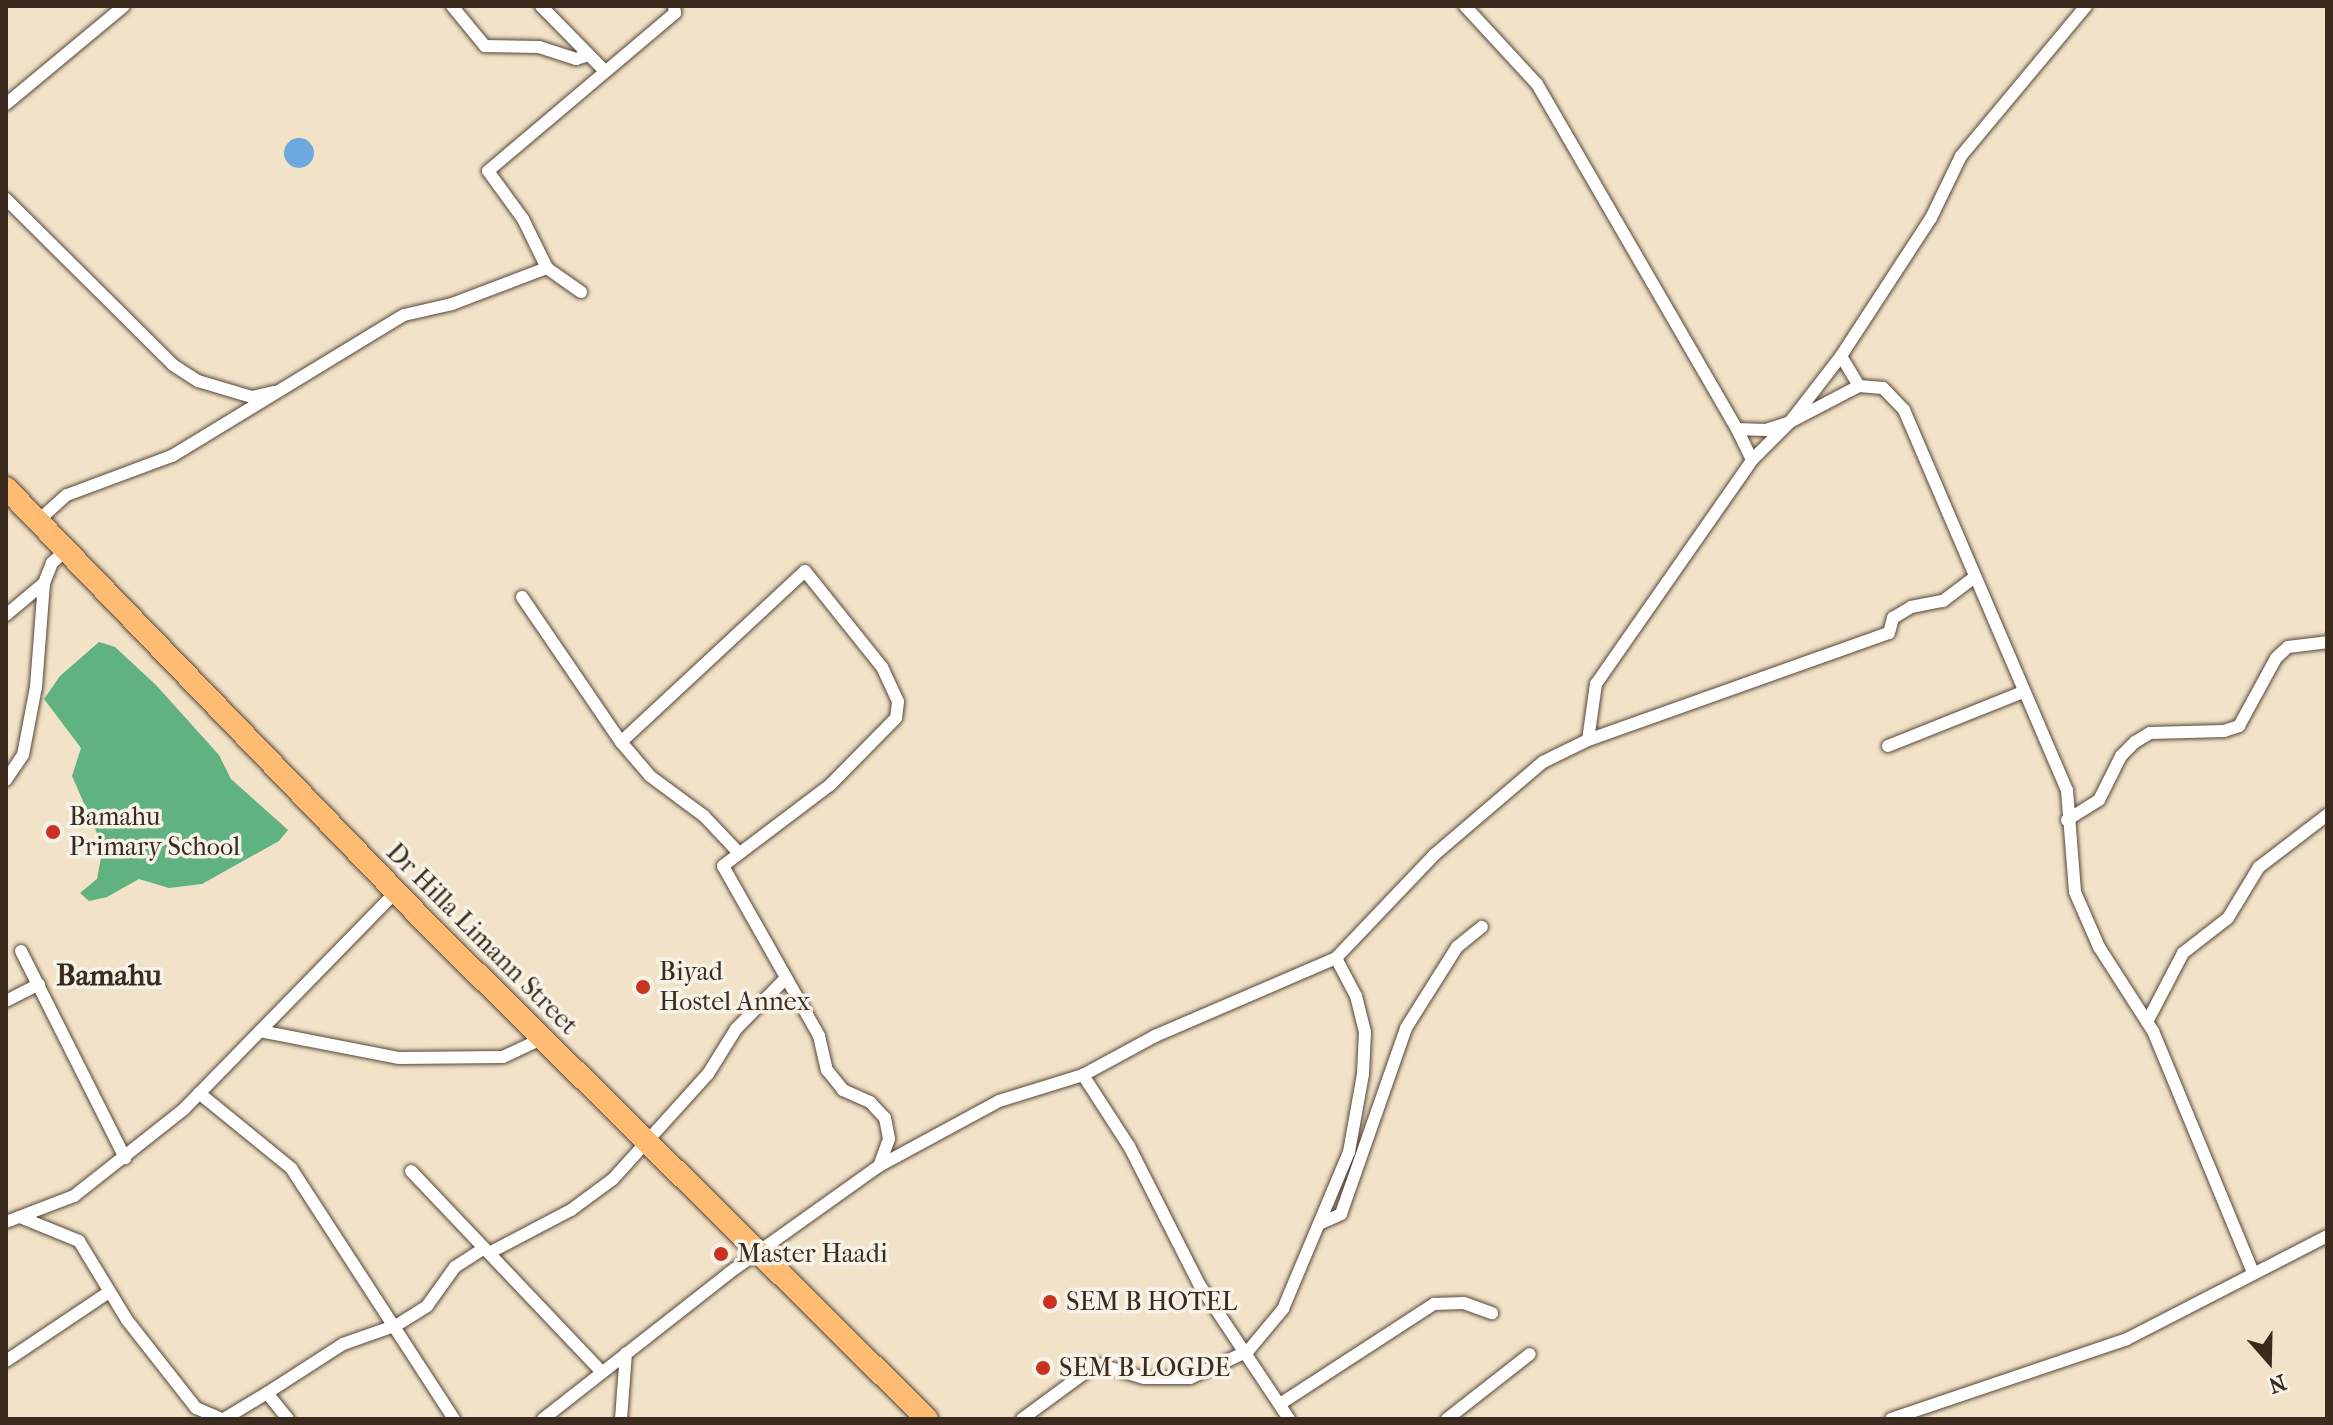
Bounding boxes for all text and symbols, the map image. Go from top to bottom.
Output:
place label: Bamahu Primary School [69,801,240,862]
marker: Bamahu Primary School [44,823,62,841]
street label: Dr Hilla Limann Street [380,837,584,1041]
place label: Biyad Hostel Annex [659,956,810,1018]
district label: Bamahu [56,958,162,994]
marker: Biyad Hostel Annex [634,978,652,996]
place label: Master Haadi [737,1238,888,1270]
marker: Master Haadi [712,1245,730,1263]
place label: SEM B HOTEL [1066,1286,1237,1318]
marker: SEM B HOTEL [1041,1293,1059,1311]
north arrow [2229,1321,2309,1401]
place label: SEM B LOGDE [1059,1352,1230,1384]
marker: SEM B LOGDE [1034,1359,1052,1377]
text: N [2265,1368,2290,1399]

